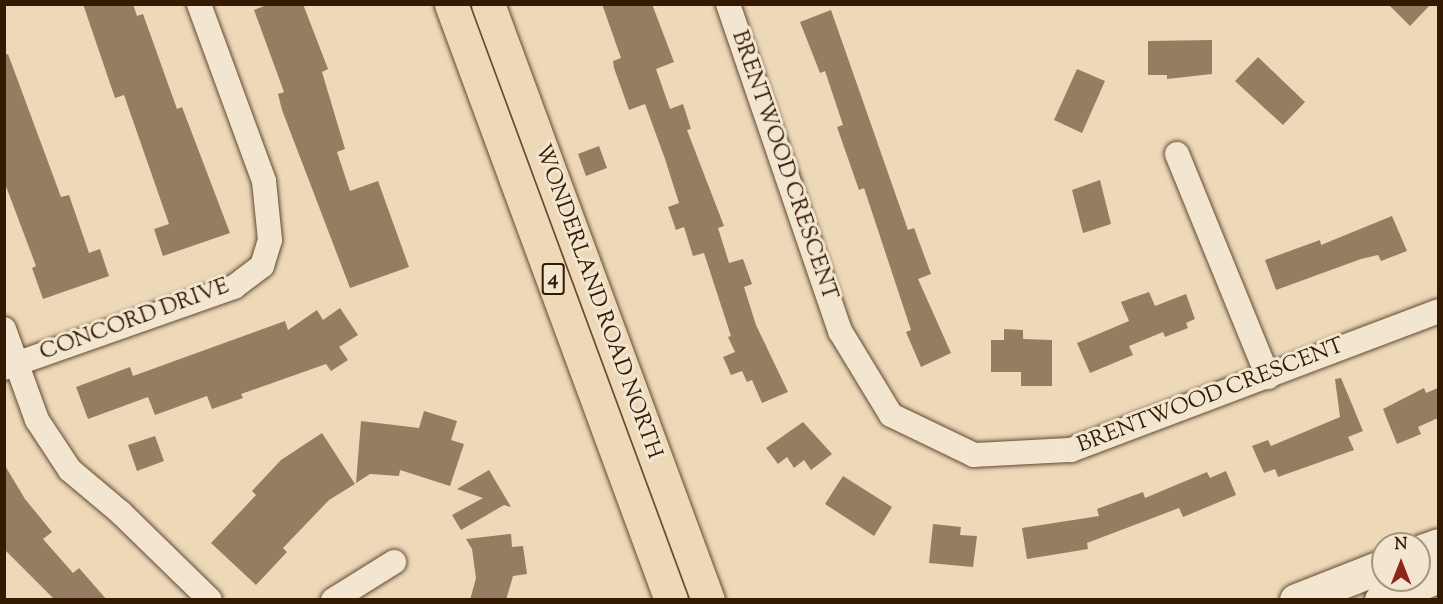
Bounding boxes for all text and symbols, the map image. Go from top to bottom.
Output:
street label: BRENTWOOD CRESCENT [724,28,842,304]
street label: WONDERLAND ROAD NORTH [528,141,666,463]
road number: 4 [541,261,565,297]
street label: CONCORD DRIVE [37,274,233,368]
street label: BRENTWOOD CRESCENT [1074,334,1348,460]
north arrow [1371,532,1431,592]
text: N [1395,534,1407,557]

